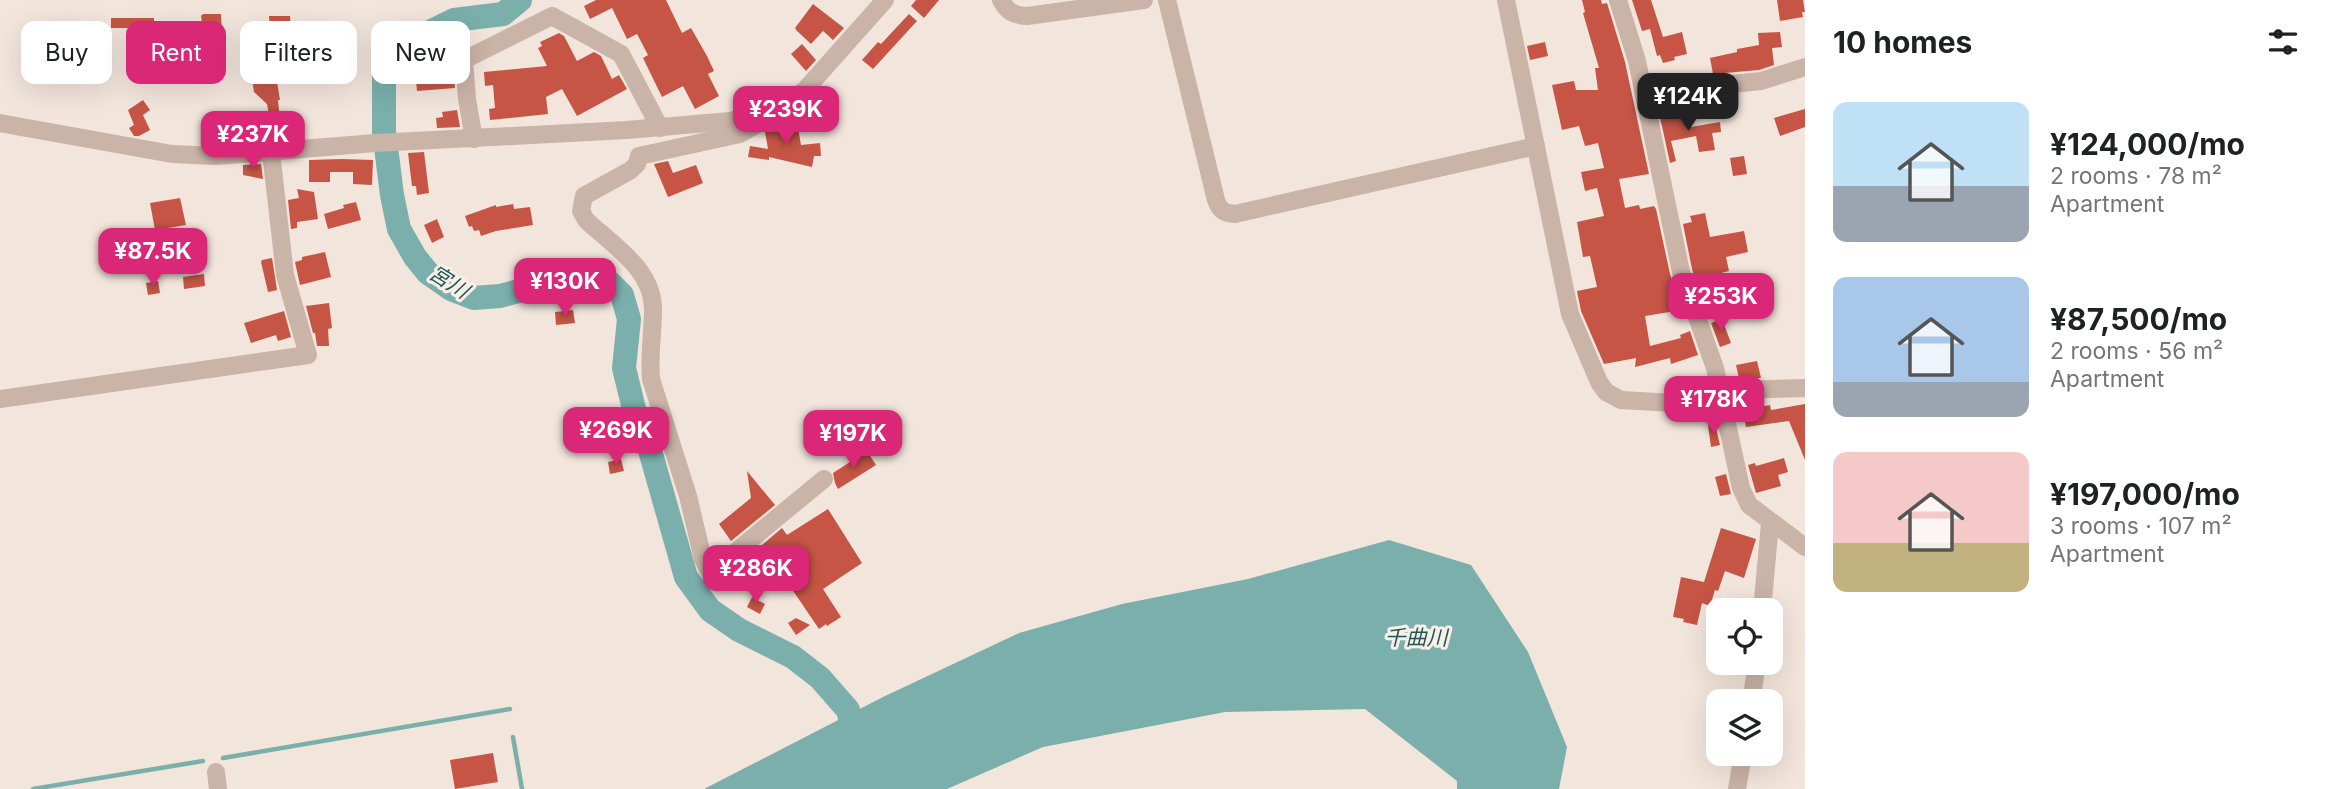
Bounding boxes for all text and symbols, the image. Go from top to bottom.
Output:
chip: Buy [21,21,112,84]
chip: Rent [126,21,226,84]
chip: Filters [240,21,357,84]
chip: New [371,21,470,84]
icon: filters [2264,23,2302,61]
text: 10 homes [1833,24,1972,60]
pin: ¥124K [1639,74,1737,133]
text: ¥124K [1653,82,1723,110]
pin: ¥239K [737,86,835,146]
text: ¥239K [749,95,823,123]
pin: ¥237K [204,111,302,171]
text: ¥237K [217,120,289,148]
text: ¥124,000/mo [2050,126,2245,162]
icon: home [1889,130,1973,214]
text: 2 rooms · 78 m² [2050,162,2222,190]
text: Apartment [2050,190,2164,218]
pin: ¥87.5K [96,229,210,288]
text: ¥87.5K [114,237,192,265]
pin: ¥130K [516,258,614,318]
water label: 宮川 [425,260,475,304]
text: ¥130K [530,267,600,295]
pin: ¥253K [1672,274,1770,333]
text: ¥253K [1684,282,1758,310]
text: ¥87,500/mo [2050,301,2227,337]
icon: home [1889,305,1973,389]
text: 2 rooms · 56 m² [2050,337,2223,365]
text: Apartment [2050,365,2164,393]
pin: ¥178K [1665,376,1763,436]
text: ¥178K [1680,385,1748,413]
pin: ¥269K [567,407,665,467]
pin: ¥197K [804,410,902,470]
text: ¥269K [579,416,653,444]
text: ¥197K [819,419,887,447]
text: ¥197,000/mo [2050,476,2240,512]
icon: home [1889,480,1973,564]
text: 3 rooms · 107 m² [2050,512,2232,540]
text: Apartment [2050,540,2164,568]
pin: ¥286K [707,546,805,605]
text: ¥286K [719,554,793,582]
map controls [1706,598,1783,766]
button: locate [1706,598,1783,675]
water label: 千曲川 [1385,625,1449,650]
button: layers [1706,689,1783,766]

